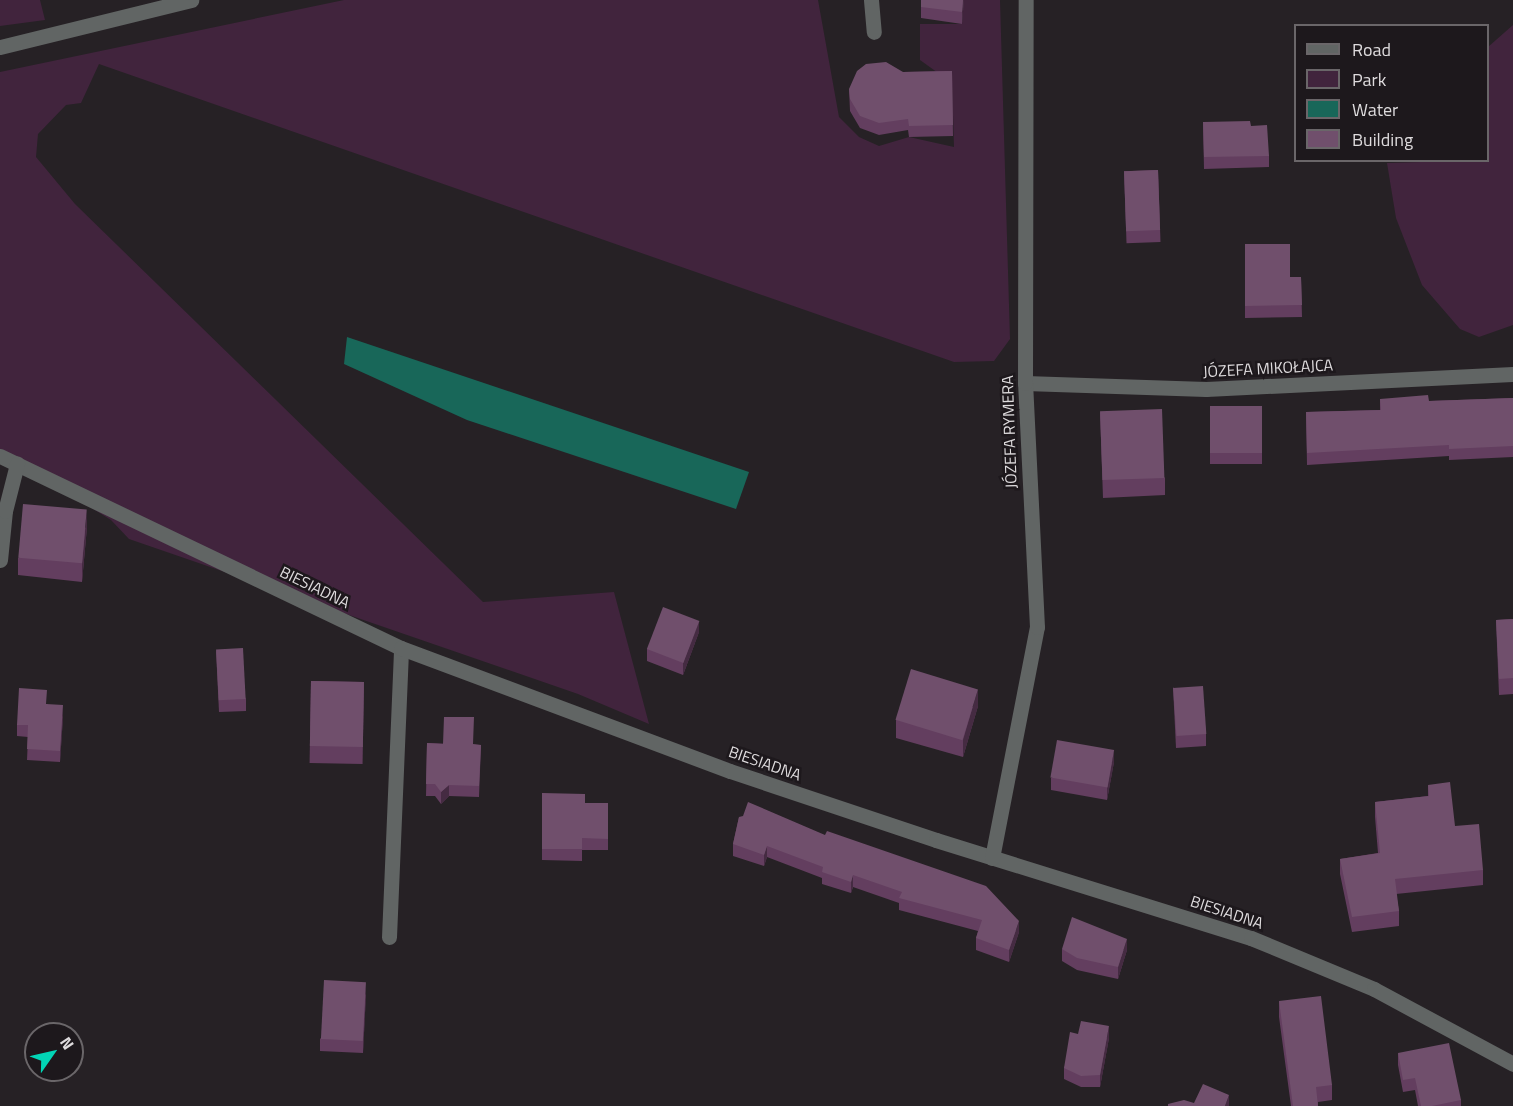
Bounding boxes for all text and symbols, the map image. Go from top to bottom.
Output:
legend [1294,24,1489,162]
text: Road [1352,36,1391,63]
text: Park [1352,66,1386,93]
text: Water [1352,96,1398,123]
text: Building [1352,126,1413,153]
street label: JÓZEFA MIKOŁAJCA [1202,355,1334,381]
street label: JÓZEFA RYMERA [997,375,1021,489]
street label: BIESIADNA [277,562,353,612]
street label: BIESIADNA [726,742,804,784]
street label: BIESIADNA [1188,891,1266,933]
north arrow [24,1022,84,1082]
text: N [54,1032,80,1054]

